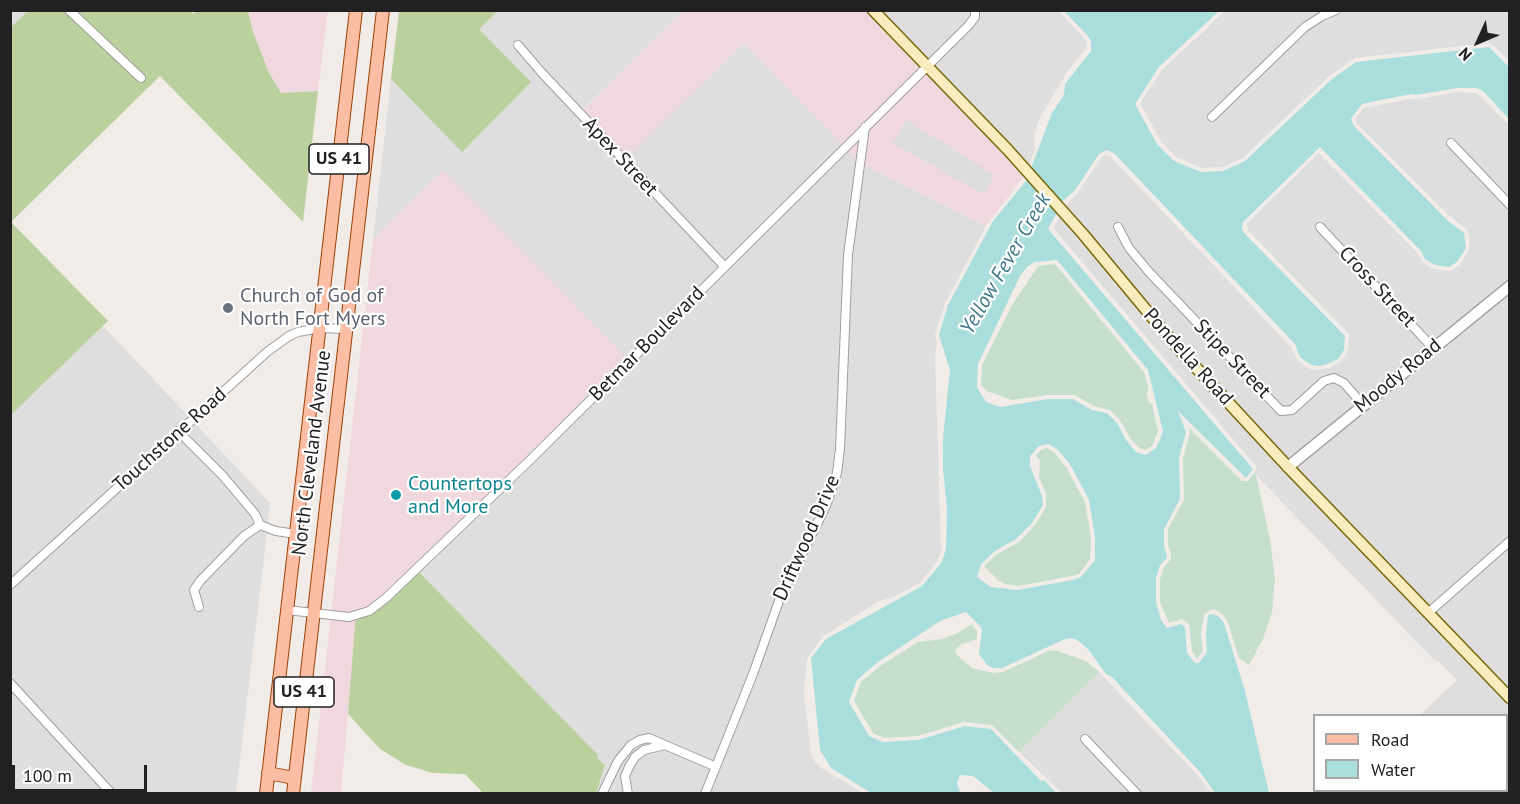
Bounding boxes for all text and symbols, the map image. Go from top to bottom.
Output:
north arrow [1448,12,1508,72]
text: N [1454,44,1476,65]
street label: Apex Street [577,113,663,201]
road number: US 41 [309,144,369,174]
water label: Yellow Fever Creek [955,189,1057,339]
street label: Cross Street [1333,242,1421,332]
street label: Betmar Boulevard [584,281,710,407]
place label: Church of God of North Fort Myers [240,284,386,331]
marker: Church of God of North Fort Myers [221,301,235,315]
street label: Pondella Road [1138,304,1238,410]
street label: Stipe Street [1189,315,1275,403]
street label: Moody Road [1350,334,1446,418]
street label: North Cleveland Avenue [288,349,336,557]
street label: Touchstone Road [108,383,232,497]
street label: Driftwood Drive [769,471,845,605]
place label: Countertops and More [408,472,512,519]
marker: Countertops and More [389,488,403,502]
road number: US 41 [274,677,334,707]
legend [1313,714,1508,792]
text: Road [1371,728,1409,751]
scale bar [15,753,150,791]
text: Water [1371,758,1415,781]
text: 100 m [23,764,72,787]

